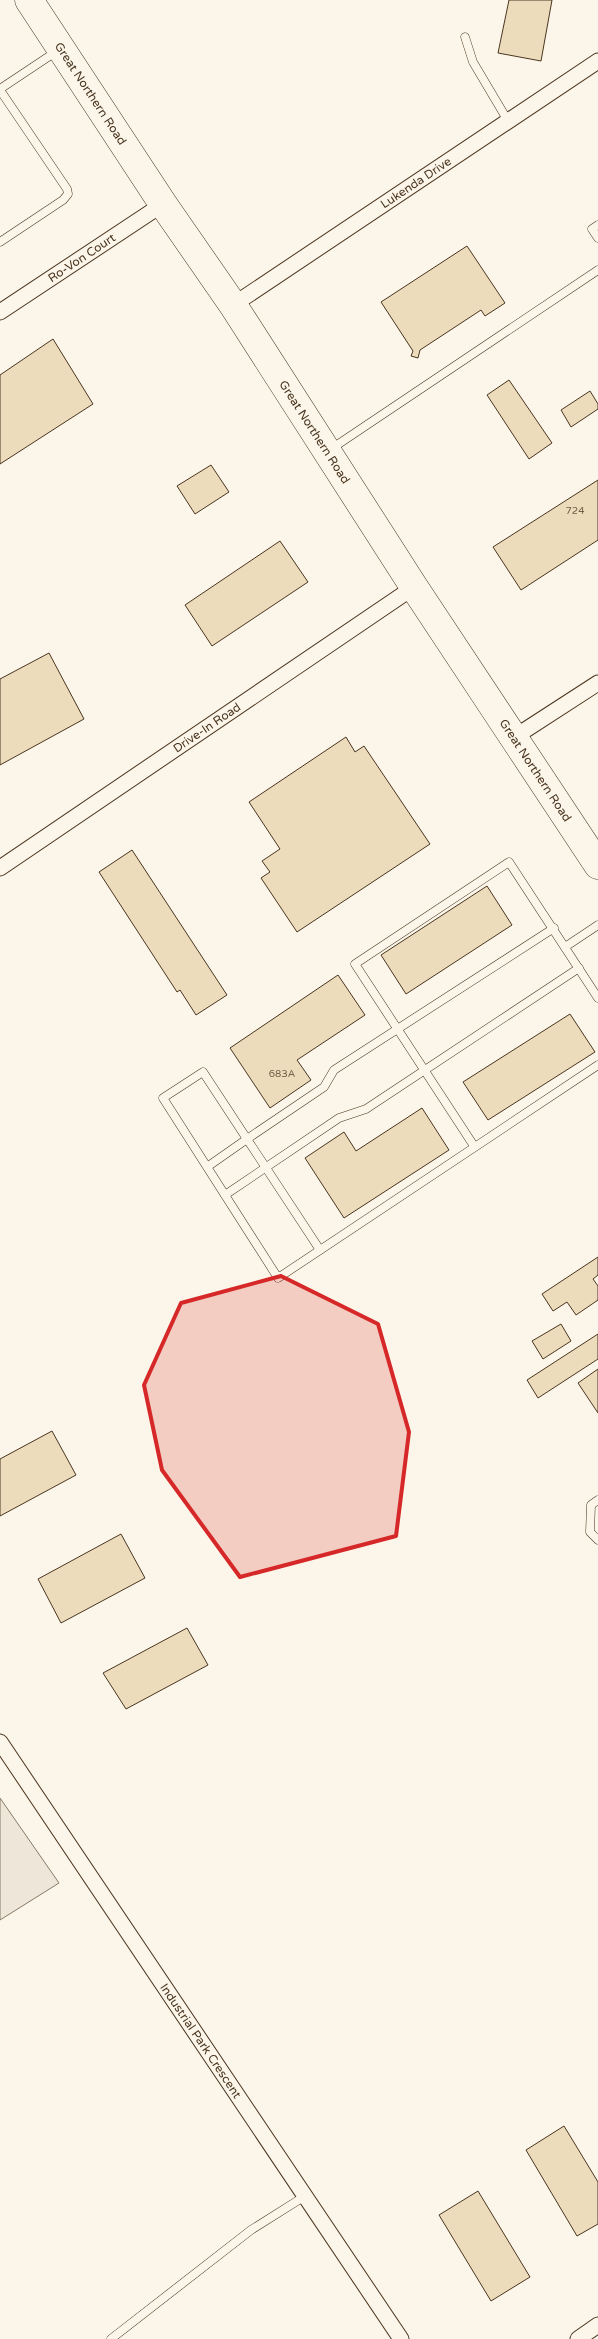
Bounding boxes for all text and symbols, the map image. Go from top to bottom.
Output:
street label: Great Northern Road [52,40,129,148]
street label: Lukenda Drive [378,154,454,211]
street label: Ro-Von Court [45,230,118,285]
street label: Great Northern Road [276,378,353,486]
house number: 724 [566,505,584,517]
street label: Drive-In Road [170,700,243,755]
street label: Great Northern Road [496,717,574,824]
house number: 683A [269,1068,295,1080]
street label: Industrial Park Crescent [157,1981,244,2101]

